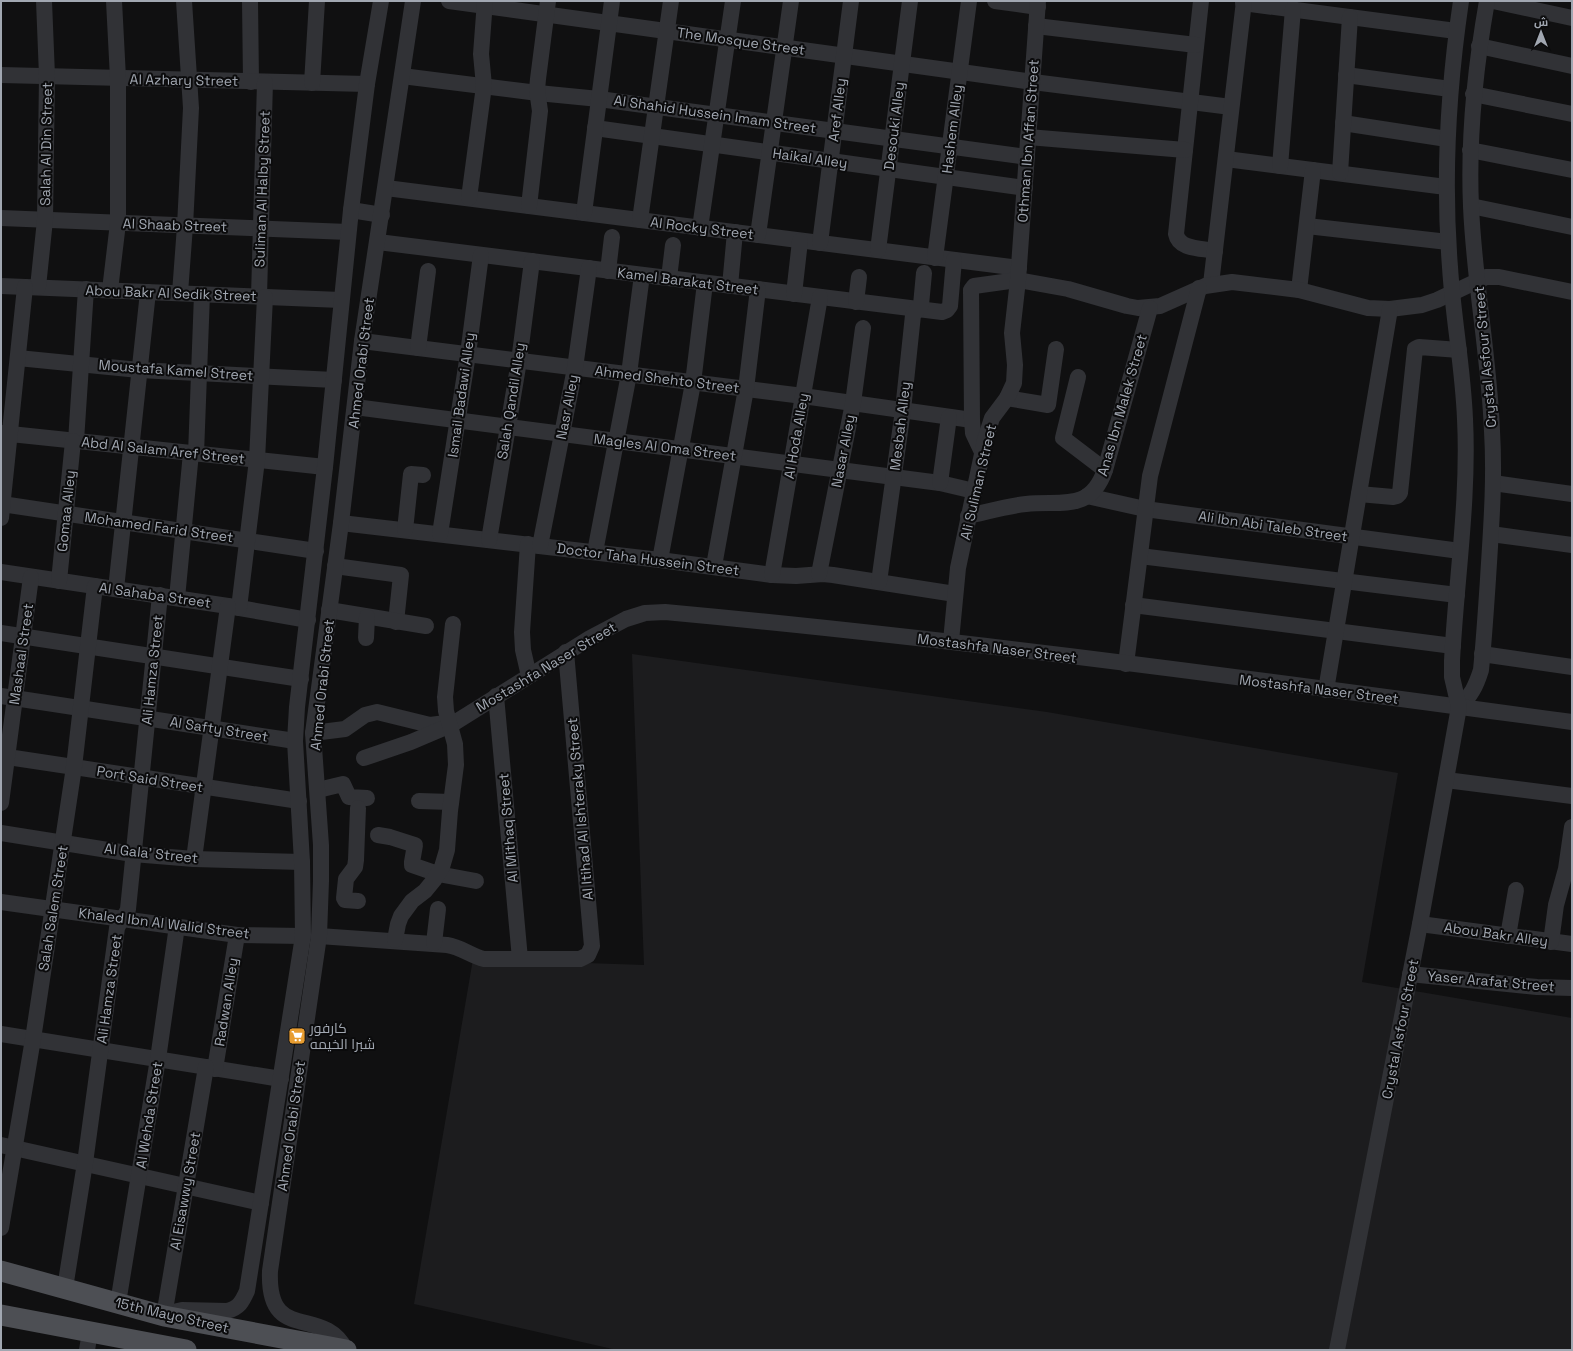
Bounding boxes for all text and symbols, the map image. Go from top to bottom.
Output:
north arrow [1521,12,1561,52]
text: ش [1534,15,1548,29]
street label: The Mosque Street [676,23,806,59]
street label: Othman Ibn Affan Street [1013,59,1043,223]
street label: Al Azhary Street [130,70,238,90]
street label: Aref Alley [824,77,850,143]
street label: Desouki Alley [880,81,908,171]
street label: Salah Al Din Street [36,82,56,206]
street label: Hashem Alley [938,84,966,174]
street label: Al Shahid Hussein Imam Street [613,91,817,137]
street label: Suliman Al Halby Street [250,110,274,268]
street label: Haikal Alley [771,144,849,172]
street label: Al Rocky Street [649,213,755,243]
street label: Al Shaab Street [122,214,228,236]
street label: Kamel Barakat Street [616,263,760,299]
street label: Abou Bakr Al Sedik Street [85,281,257,305]
street label: Crystal Asfour Street [1470,285,1500,429]
street label: Ahmed Orabi Street [344,297,378,429]
street label: Ismail Badawi Alley [443,331,479,459]
street label: Anas Ibn Malek Street [1093,332,1151,478]
street label: Salah Qandil Alley [493,341,529,461]
street label: Moustafa Kamel Street [98,356,254,384]
street label: Ahmed Shehto Street [594,361,740,397]
street label: Nasr Alley [552,373,582,441]
street label: Mesbah Alley [886,381,914,471]
street label: Al Hoda Alley [780,392,812,480]
street label: Nasar Alley [827,413,859,489]
street label: Ali Suliman Street [956,422,1000,542]
street label: Magles Al Oma Street [593,429,737,465]
street label: Abd Al Salam Aref Street [80,432,246,468]
street label: Gomaa Alley [53,469,79,553]
street label: Ali Ibn Abi Taleb Street [1197,507,1349,545]
street label: Mohamed Farid Street [84,508,234,546]
street label: Doctor Taha Hussein Street [556,539,740,579]
street label: Al Sahaba Street [98,578,212,612]
street label: Mashaal Street [5,602,37,706]
street label: Ali Hamza Street [137,614,167,726]
street label: Mostashfa Naser Street [473,618,619,716]
street label: Ahmed Orabi Street [306,619,338,751]
street label: Mostashfa Naser Street [916,629,1078,667]
street label: Mostashfa Naser Street [1238,670,1400,708]
street label: Al Safty Street [169,712,269,746]
street label: Al Itihad Al Ishteraky Street [563,717,597,901]
street label: Port Said Street [95,762,205,796]
street label: Al Mithaq Street [494,773,522,883]
street label: Al Gala' Street [103,839,199,867]
street label: Salah Salem Street [34,844,72,972]
street label: Khaled Ibn Al Walid Street [77,904,251,942]
street label: Abou Bakr Alley [1443,918,1549,950]
street label: Ali Hamza Street [92,933,126,1045]
street label: Radwan Alley [210,956,242,1048]
street label: Crystal Asfour Street [1378,958,1422,1100]
street label: Yaser Arafat Street [1427,966,1555,996]
place label: كارفور شبرا الخيمه [309,1019,375,1053]
supermarket icon: كارفور شبرا الخيمه [287,1026,307,1046]
street label: Al Wehda Street [132,1060,166,1170]
street label: Ahmed Orabi Street [273,1060,309,1192]
street label: Al Eisawwy Street [166,1130,204,1252]
street label: 15th Mayo Street [113,1293,231,1337]

